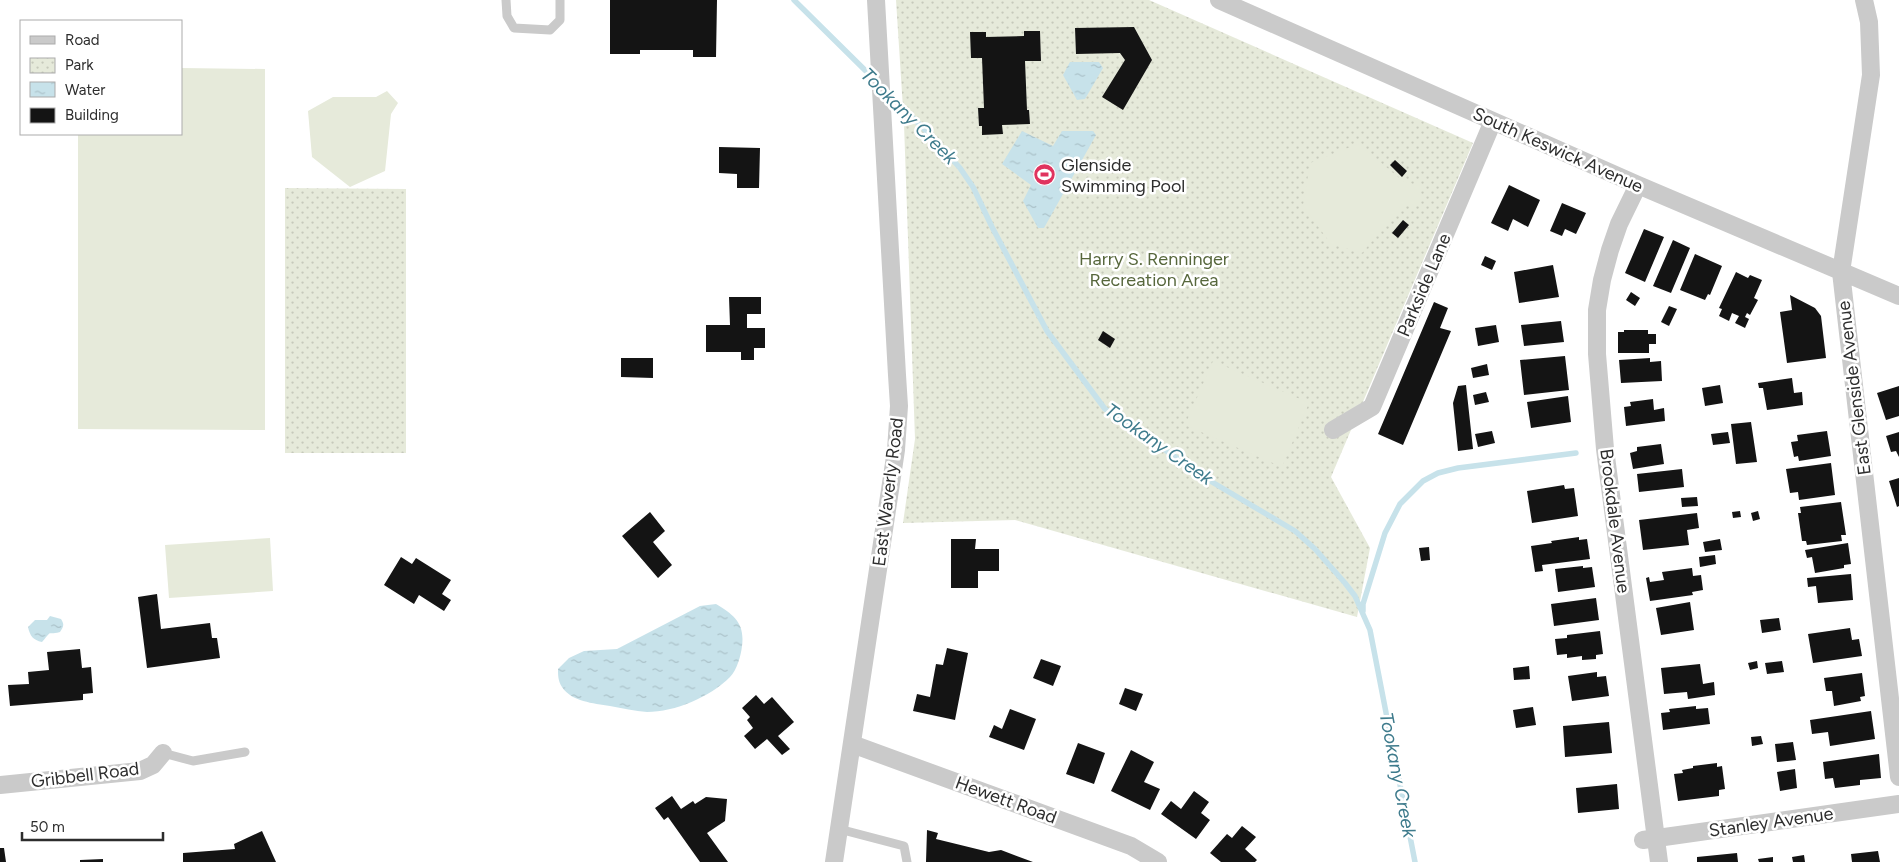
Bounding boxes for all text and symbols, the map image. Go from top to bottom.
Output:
legend [20,20,182,135]
text: Road [65,31,100,49]
text: Park [65,56,94,74]
water label: Tookany Creek [856,63,963,170]
text: Water [65,81,105,99]
street label: South Keswick Avenue [1470,103,1647,198]
text: Building [65,106,119,124]
place label: Glenside Swimming Pool [1061,154,1185,197]
sports icon: Glenside Swimming Pool [1033,163,1057,187]
street label: Parkside Lane [1392,230,1456,340]
park label: Harry S. Renninger Recreation Area [1079,248,1229,291]
street label: East Glenside Avenue [1832,300,1876,476]
water label: Tookany Creek [1100,398,1218,490]
street label: East Waverly Road [868,416,908,568]
street label: Brookdale Avenue [1595,448,1635,595]
water label: Tookany Creek [1375,711,1422,840]
street label: Gribbell Road [30,757,140,793]
street label: Hewett Road [952,771,1060,829]
street label: Stanley Avenue [1707,802,1835,842]
scale bar [22,810,164,842]
text: 50 m [30,818,65,836]

